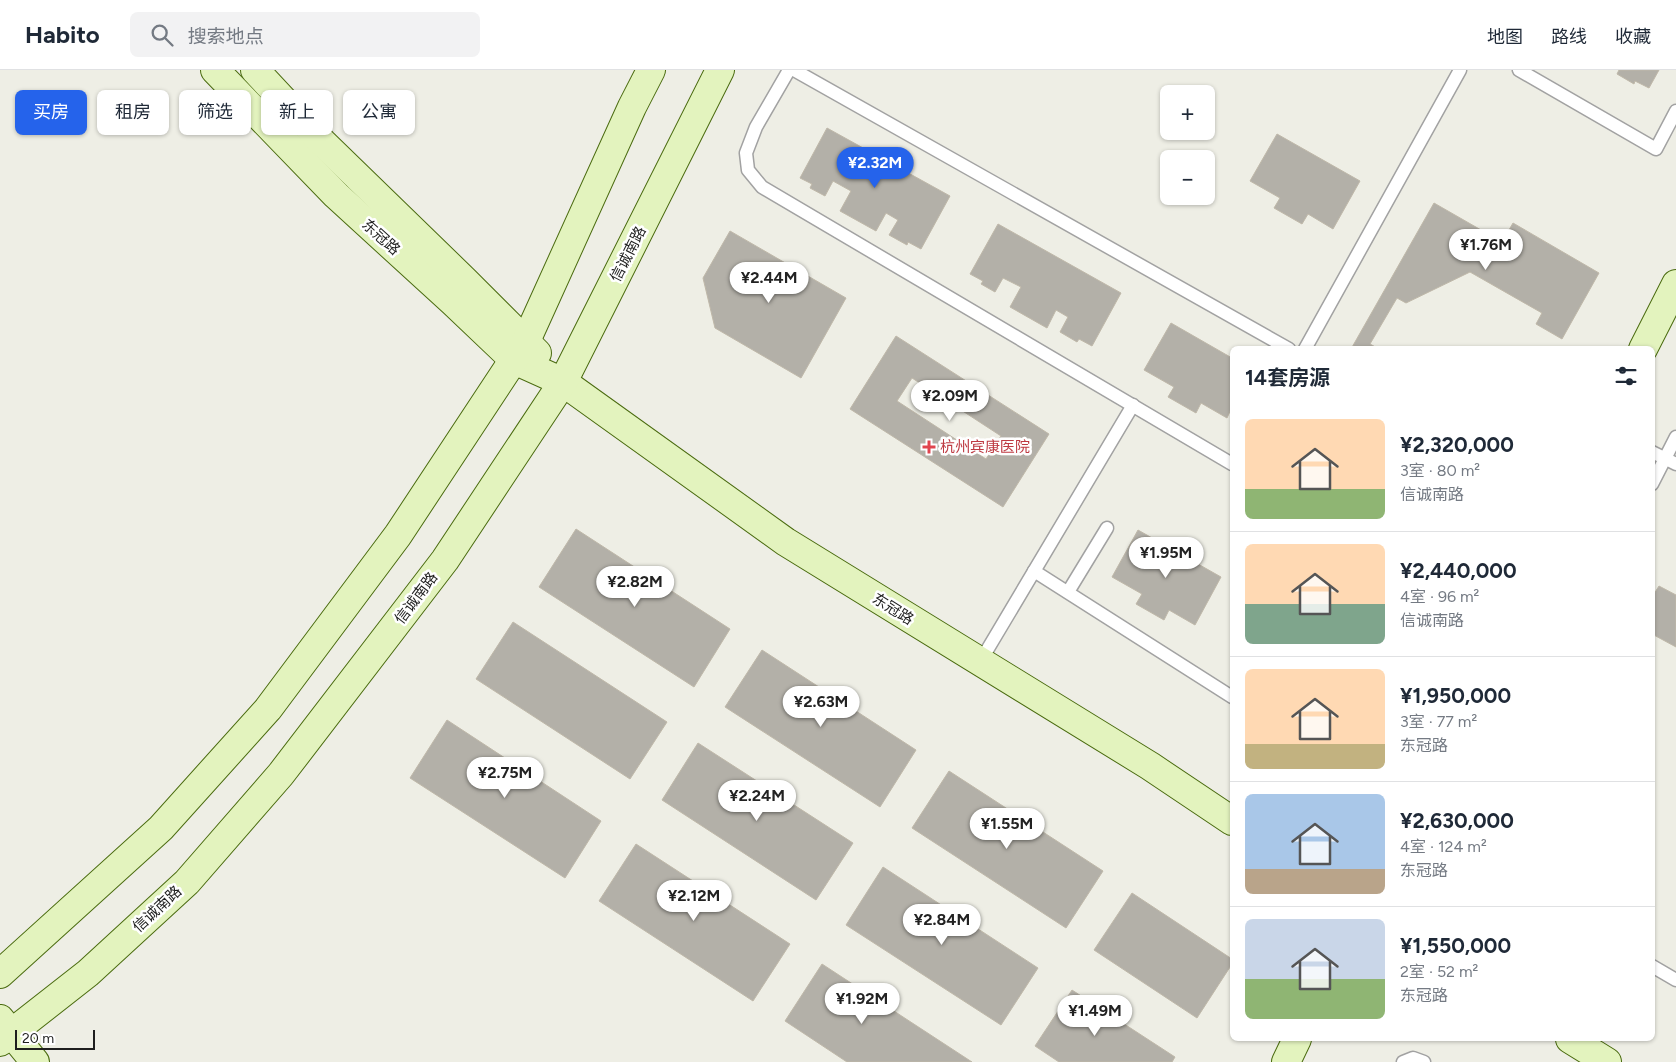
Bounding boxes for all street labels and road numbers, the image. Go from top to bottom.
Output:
street label: 东冠路 [358,215,404,259]
street label: 信诚南路 [606,223,650,285]
street label: 信诚南路 [391,569,441,627]
street label: 东冠路 [869,589,917,629]
street label: 信诚南路 [129,882,185,936]

